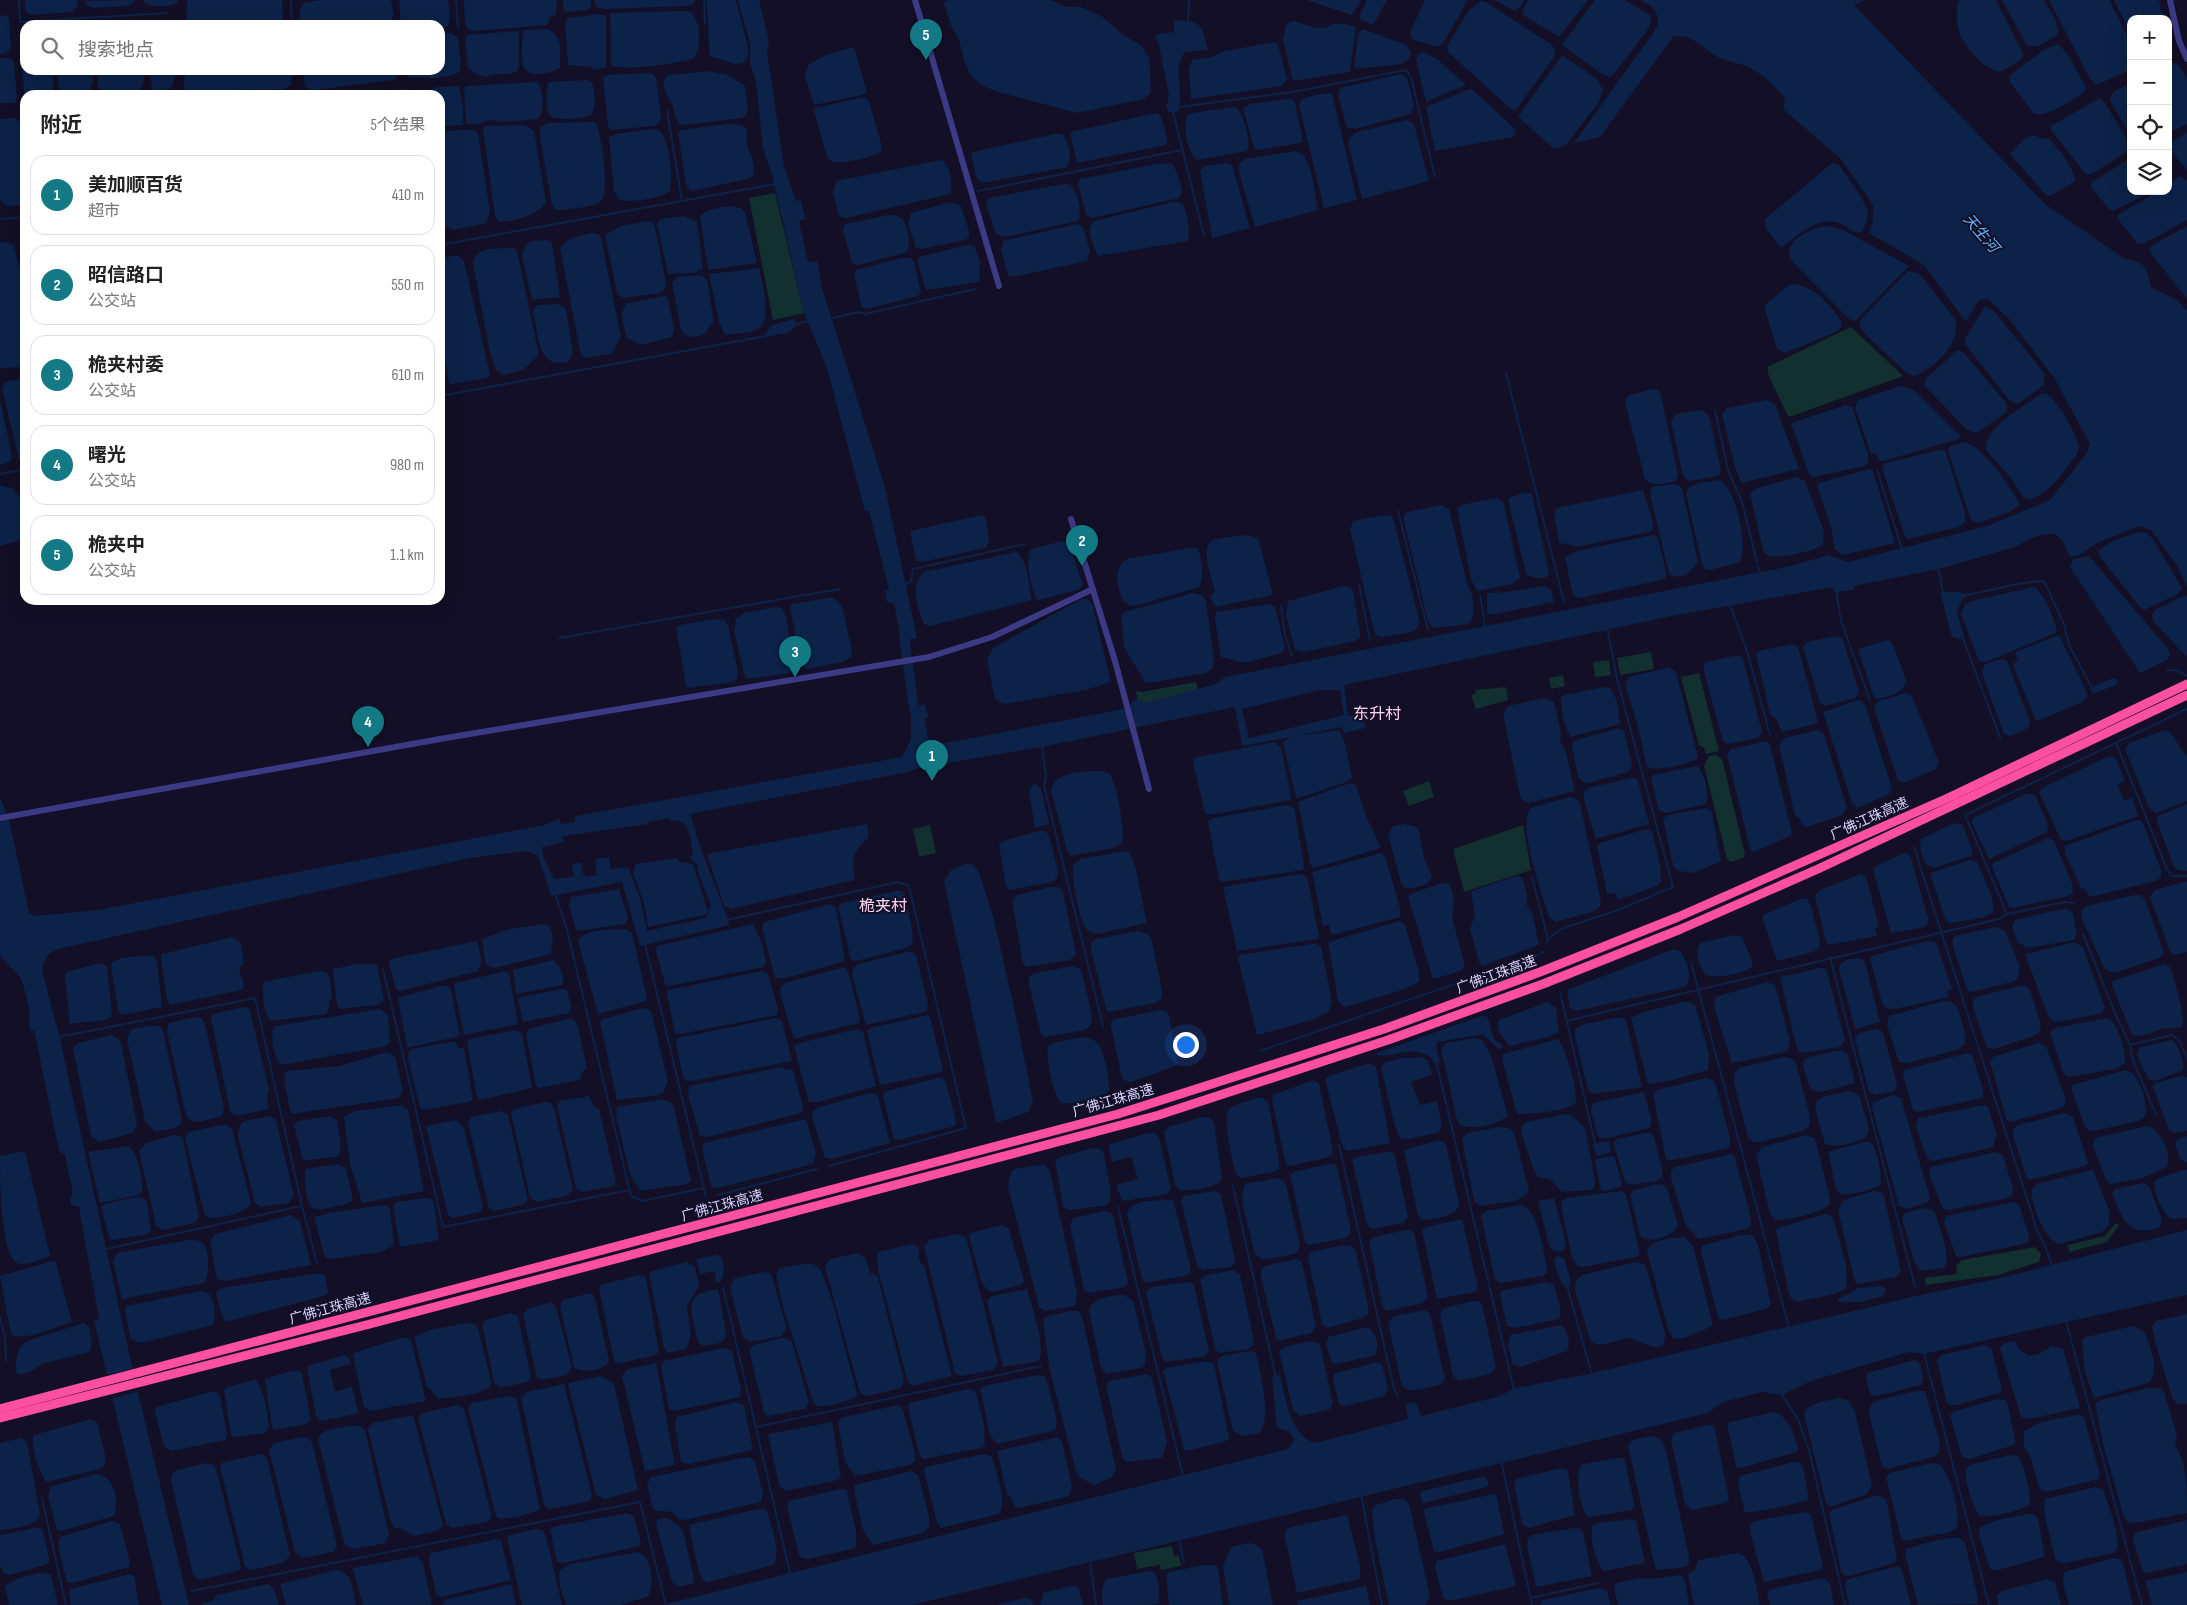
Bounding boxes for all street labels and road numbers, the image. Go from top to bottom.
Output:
street label: 广佛江珠高速 [1827,794,1911,843]
street label: 广佛江珠高速 [1454,952,1539,997]
street label: 广佛江珠高速 [1070,1081,1156,1120]
street label: 广佛江珠高速 [679,1186,765,1225]
street label: 广佛江珠高速 [287,1289,373,1328]

